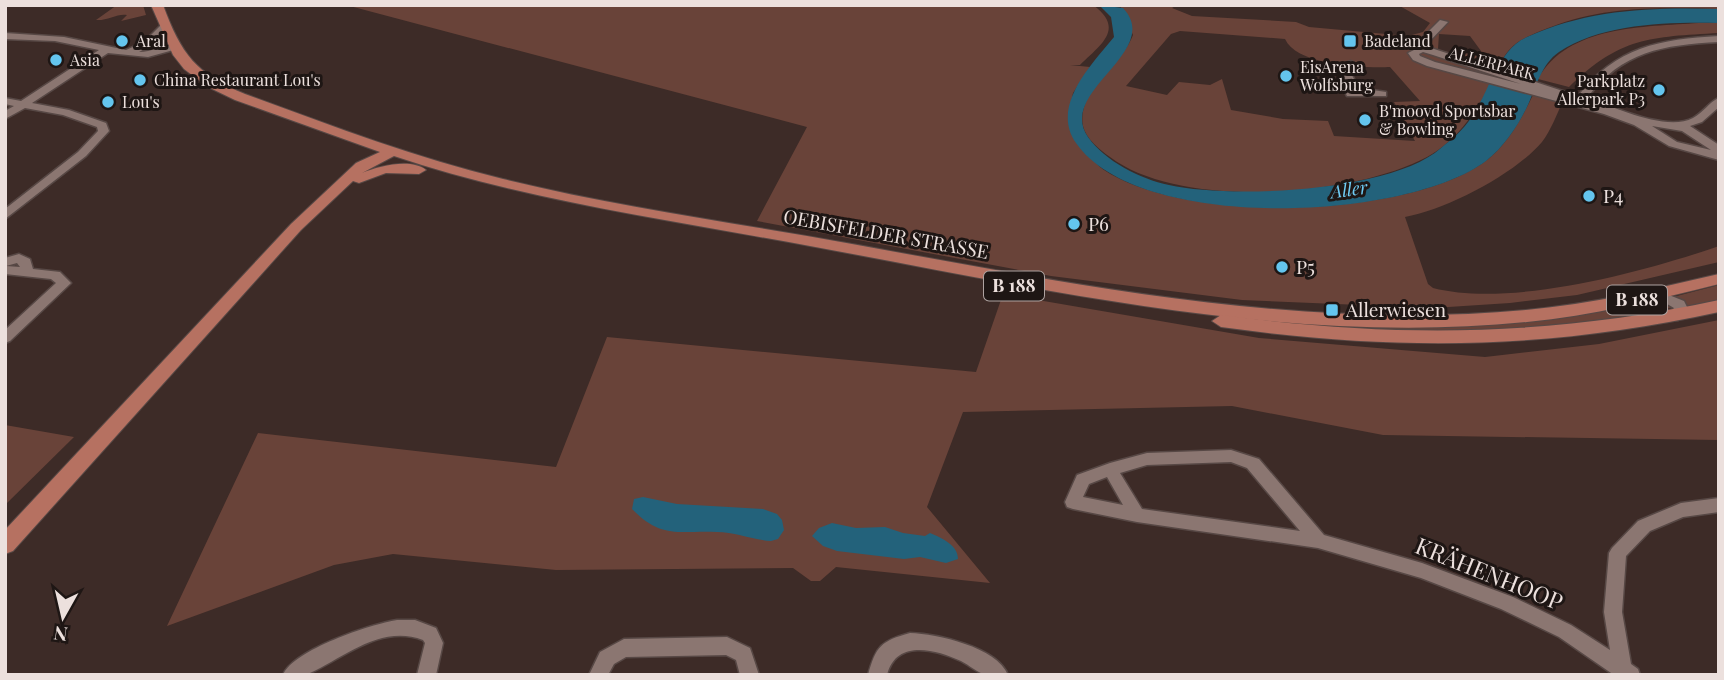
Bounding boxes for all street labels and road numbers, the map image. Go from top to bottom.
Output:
street label: ALLERPARK [1446,41,1538,84]
street label: OEBISFELDER STRASSE [782,202,991,264]
road number: B 188 [984,272,1044,300]
road number: B 188 [1607,286,1667,314]
street label: KRÄHENHOOP [1411,529,1568,616]

